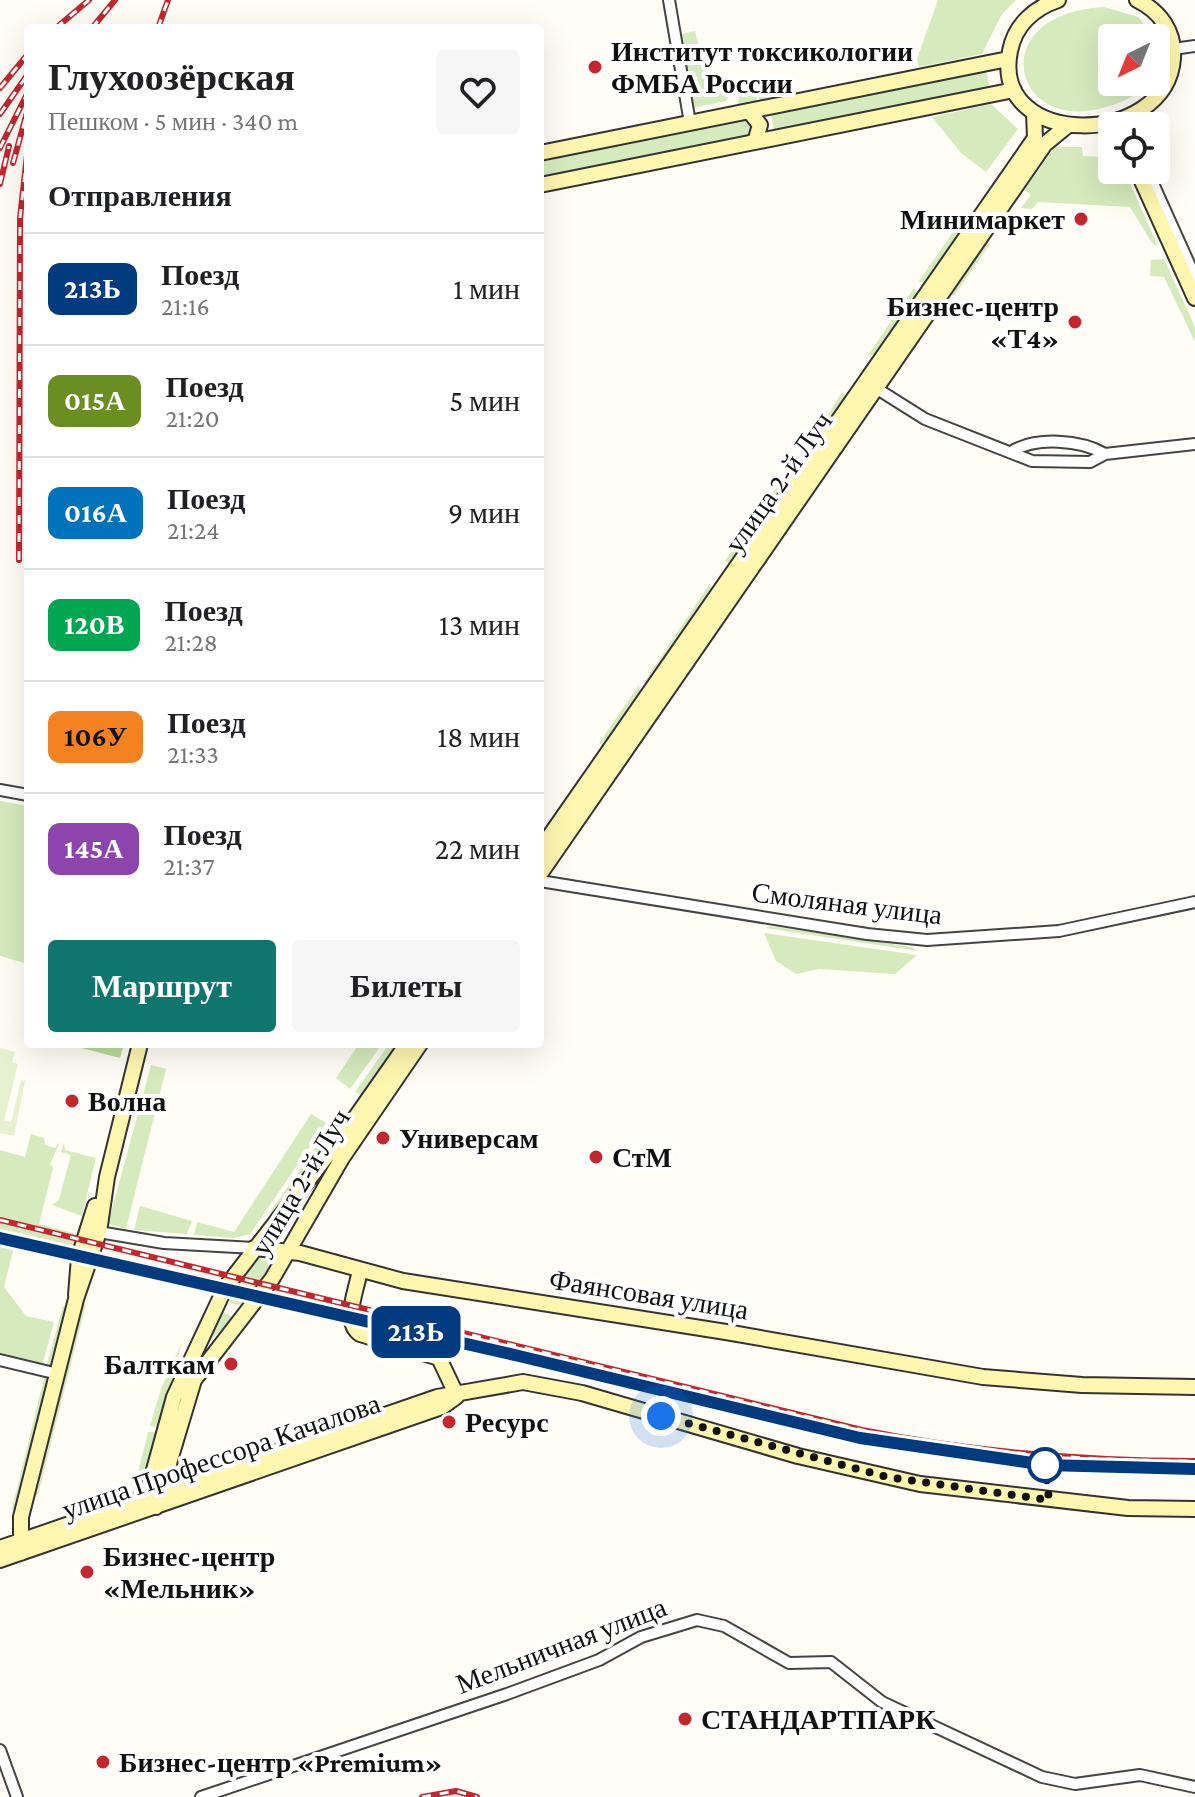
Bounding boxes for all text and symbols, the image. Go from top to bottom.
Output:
north arrow [1098,24,1170,96]
map controls [1098,24,1170,184]
place label: Институт токсикологии ФМБА России [611,36,913,99]
button: heart [436,50,520,134]
text: Глухоозёрская [48,56,295,98]
marker: Институт токсикологии ФМБА России [586,58,604,76]
text: Пешком · 5 мин · 340 m [48,107,298,136]
button: locate [1098,112,1170,184]
text: Отправления [48,179,232,212]
place label: Минимаркет [900,204,1065,235]
marker: Минимаркет [1072,210,1090,228]
text: Поезд [161,258,239,291]
text: 1 мин [453,272,520,305]
text: 213Ь [64,273,121,304]
place label: Бизнес-центр «Т4» [887,291,1059,354]
text: 21:16 [161,292,210,321]
marker: Бизнес-центр «Т4» [1066,313,1084,331]
text: Поезд [165,370,244,403]
text: 5 мин [449,384,520,417]
text: 015А [64,385,125,416]
text: 21:20 [165,404,220,433]
street label: улица 2-й Луч [719,406,838,559]
text: Поезд [167,482,245,515]
text: 9 мин [448,496,520,529]
text: 016А [64,497,127,528]
text: 21:24 [167,516,220,545]
text: Поезд [164,594,243,627]
text: 13 мин [439,608,520,641]
text: 120В [64,609,124,640]
text: 21:28 [164,628,218,657]
text: Поезд [167,706,246,739]
text: 18 мин [437,720,520,753]
text: 106У [64,721,127,752]
text: 21:33 [167,740,219,769]
text: Поезд [163,818,242,851]
text: 22 мин [435,832,520,865]
text: 145А [64,833,123,864]
text: 21:37 [163,852,214,881]
street label: Смоляная улица [750,876,944,931]
button: Маршрут [48,940,276,1032]
button: Билеты [292,940,520,1032]
place label: Волна [88,1086,166,1117]
marker: Волна [63,1092,81,1110]
street label: улица 2-й Луч [245,1104,356,1261]
place label: Универсам [399,1123,538,1154]
marker: Универсам [374,1129,392,1147]
place label: СтМ [612,1142,672,1173]
marker: СтМ [587,1148,605,1166]
street label: Фаянсовая улица [547,1263,751,1326]
line badge: 213Ь [360,1306,472,1358]
text: 213Ь [388,1316,444,1347]
place label: Балткам [104,1349,215,1380]
marker: Балткам [222,1355,240,1373]
street label: улица Профессора Качалова [58,1387,385,1526]
your location [641,1396,681,1436]
place label: Ресурс [465,1407,549,1438]
marker: Ресурс [440,1413,458,1431]
unlabelled marker [1028,1448,1062,1482]
place label: Бизнес-центр «Мельник» [103,1541,275,1604]
marker: Бизнес-центр «Мельник» [78,1563,96,1581]
street label: Мельничная улица [452,1591,671,1700]
place label: СТАНДАРТПАРК [701,1704,936,1735]
marker: СТАНДАРТПАРК [676,1710,694,1728]
place label: Бизнес-центр «Premium» [119,1747,442,1778]
marker: Бизнес-центр «Premium» [94,1753,112,1771]

